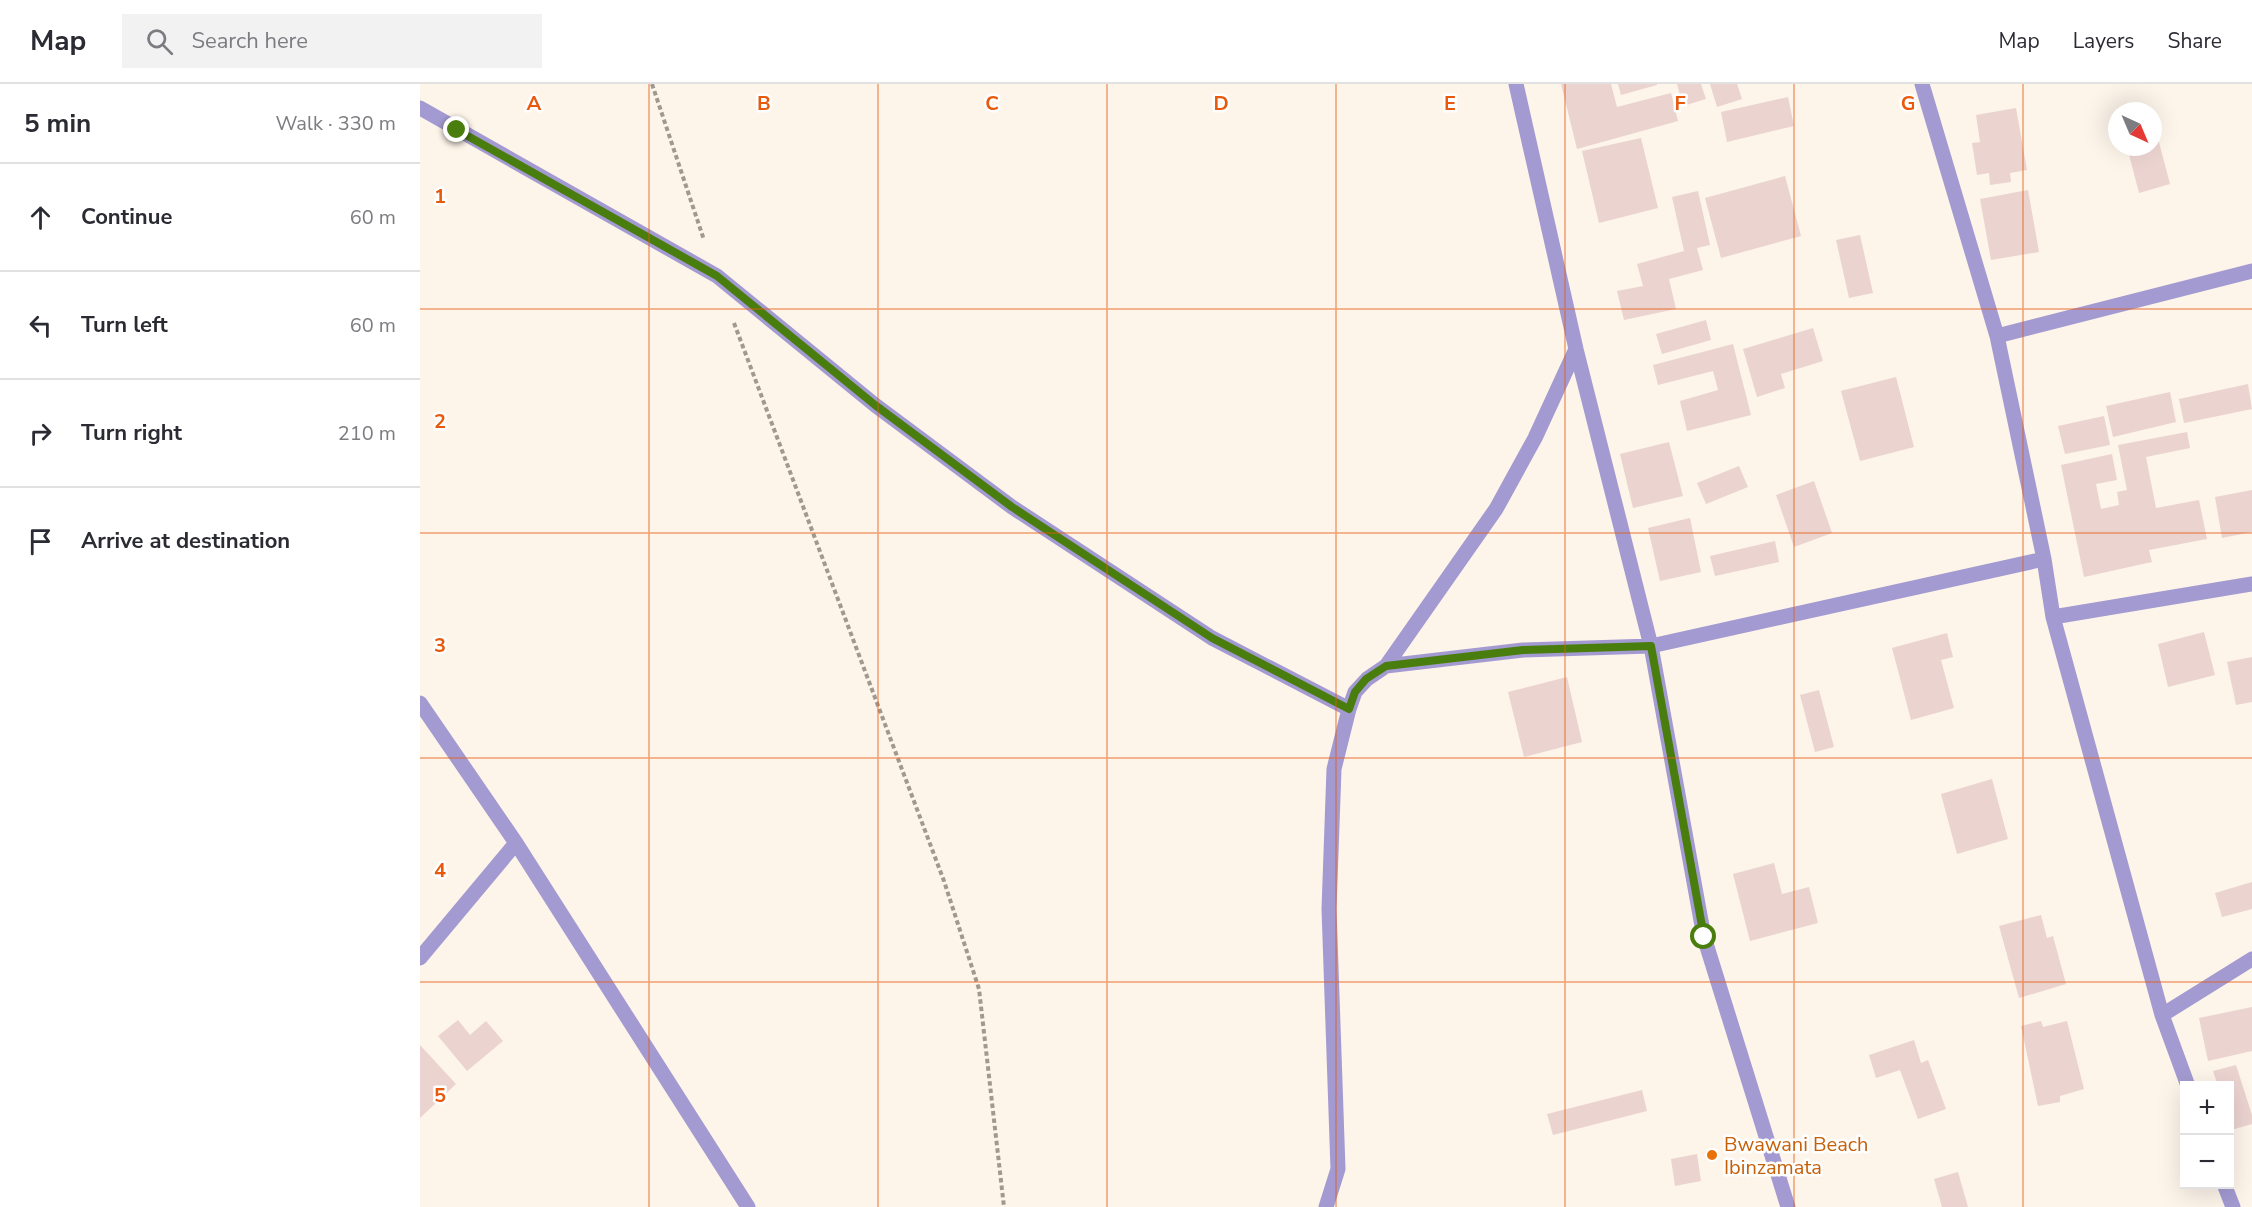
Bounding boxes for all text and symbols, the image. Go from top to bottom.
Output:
search box [122,14,542,68]
text: Map [30,22,86,60]
icon: search [143,25,176,58]
text: Search here [191,26,308,56]
text: Map [1998,27,2040,55]
text: Layers [2073,27,2134,55]
text: Share [2167,27,2222,55]
text: A [527,90,542,117]
text: B [757,90,771,117]
text: C [985,90,999,117]
text: D [1213,90,1229,117]
text: E [1444,90,1456,117]
text: F [1674,90,1686,117]
text: G [1901,90,1915,117]
north arrow [2108,102,2162,156]
text: 5 min [24,106,91,141]
text: Walk · 330 m [276,110,396,137]
route end [443,116,469,142]
text: 1 [434,183,446,210]
icon: ahead [24,201,57,234]
text: Continue [81,202,172,232]
text: 60 m [350,204,396,231]
icon: left [24,309,57,342]
text: Turn left [81,310,168,340]
text: 60 m [350,312,396,339]
text: 2 [434,408,446,435]
icon: right [24,417,57,450]
text: Turn right [81,418,182,448]
text: 210 m [338,420,396,447]
icon: arrive [24,525,57,558]
text: Arrive at destination [81,526,290,556]
text: 3 [434,632,446,659]
text: 4 [434,857,446,884]
route start [1690,923,1716,949]
map controls [2180,1081,2234,1189]
button: + [2180,1081,2234,1135]
text: 5 [434,1082,446,1109]
place label: Bwawani Beach Ibinzamata [1724,1131,1868,1181]
button: − [2180,1135,2234,1189]
marker: Bwawani Beach Ibinzamata [1705,1148,1719,1162]

